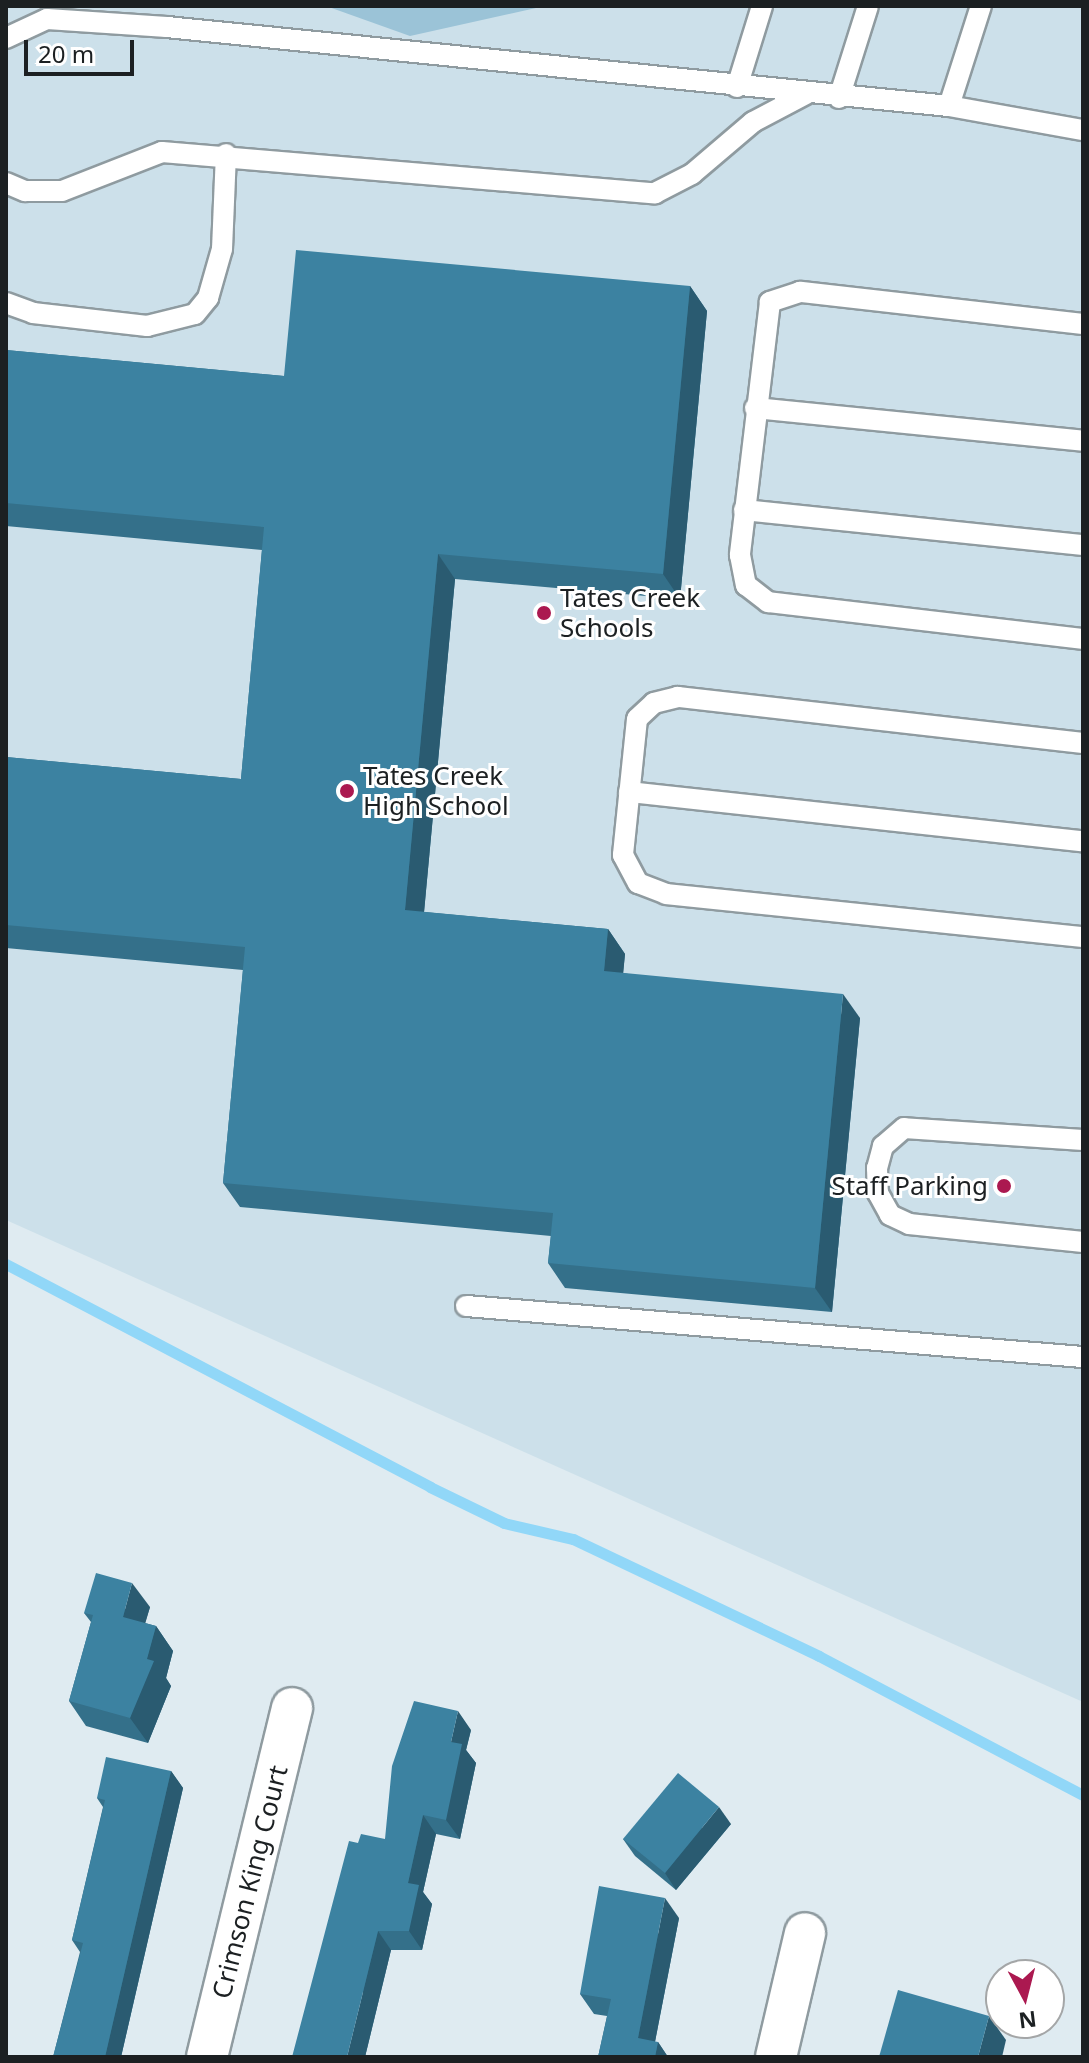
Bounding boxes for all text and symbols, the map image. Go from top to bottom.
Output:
scale bar [28,24,138,74]
text: 20 m [38,37,94,70]
place label: Tates Creek Schools [560,582,700,644]
marker: Tates Creek Schools [535,604,553,622]
place label: Tates Creek High School [363,760,509,822]
marker: Tates Creek High School [338,782,356,800]
place label: Staff Parking [831,1170,988,1202]
marker: Staff Parking [995,1177,1013,1195]
street label: Crimson King Court [206,1762,294,2002]
north arrow [985,1959,1065,2039]
text: N [1017,2005,1038,2037]

